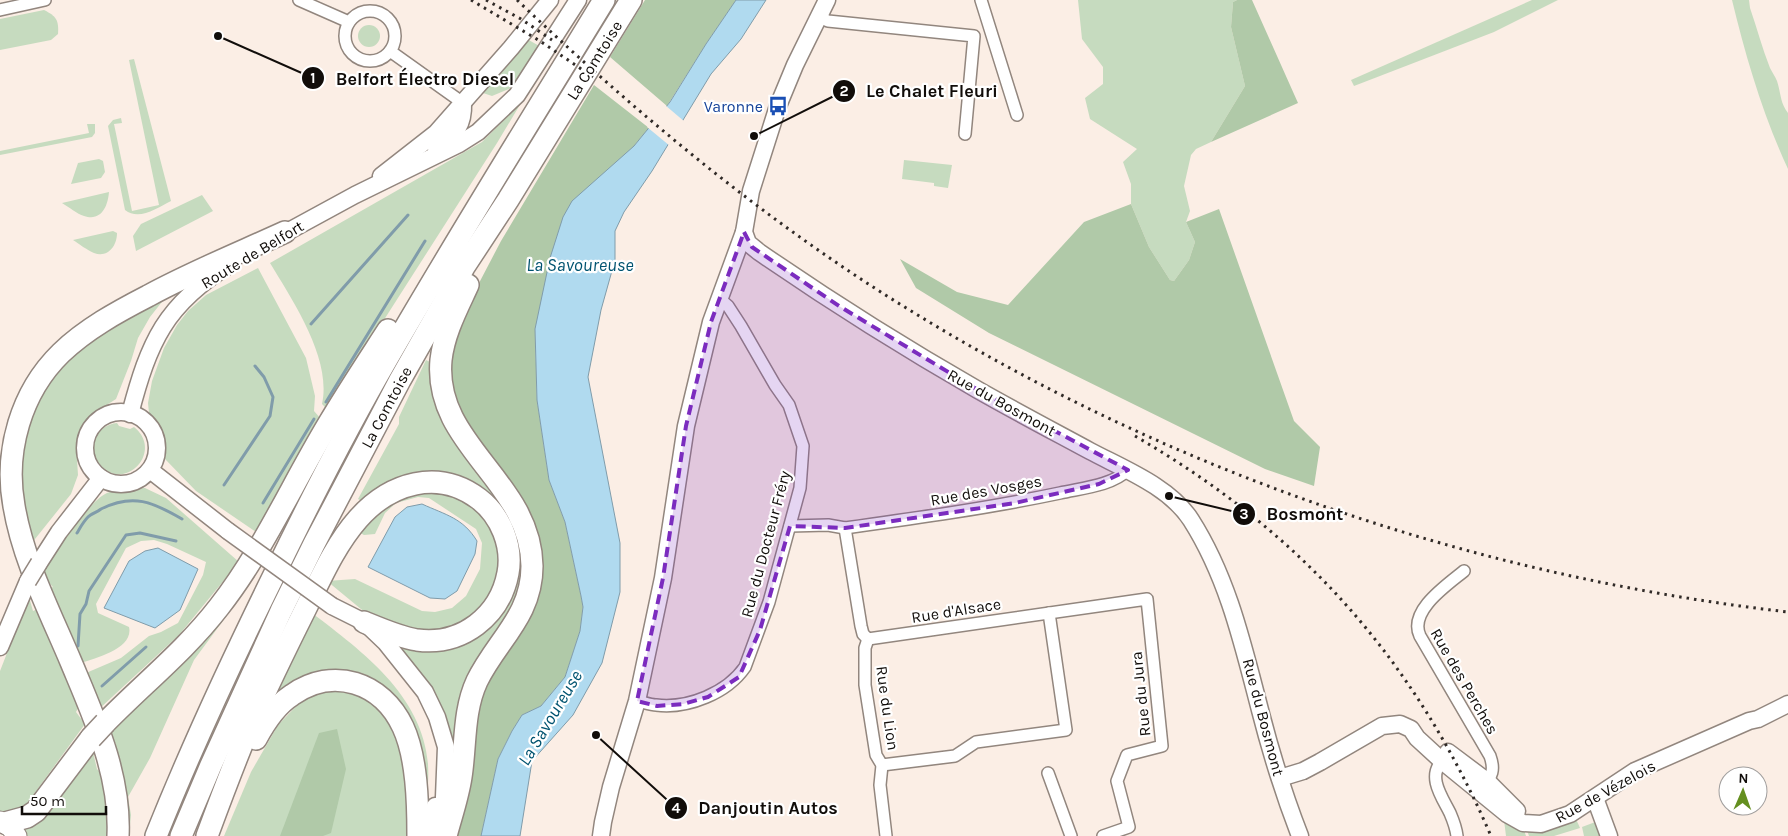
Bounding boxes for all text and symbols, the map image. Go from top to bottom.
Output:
street label: La Comtoise [563,17,626,103]
callout: Belfort Électro Diesel [301,62,524,95]
text: Belfort Électro Diesel [336,67,514,90]
text: 1 [310,69,316,87]
callout: Le Chalet Fleuri [831,74,1008,107]
text: Le Chalet Fleuri [866,80,998,102]
text: 2 [839,82,849,100]
bus stop icon: Varonne [767,95,789,117]
place label: Varonne [704,97,763,116]
street label: Route de Belfort [197,216,307,293]
water label: La Savoureuse [526,254,634,276]
street label: La Comtoise [357,363,416,451]
street label: Rue du Bosmont [944,365,1059,440]
street label: Rue du Docteur Fréry [737,468,794,620]
street label: Rue des Vosges [929,471,1043,510]
callout: Bosmont [1231,497,1353,530]
text: Bosmont [1267,503,1343,525]
text: 3 [1239,505,1249,523]
street label: Rue d'Alsace [910,594,1002,627]
street label: Rue des Perches [1427,625,1502,737]
street label: Rue du Jura [1127,651,1154,737]
street label: Rue du Bosmont [1239,656,1288,778]
street label: Rue du Lion [872,665,903,752]
water label: La Savoureuse [513,666,587,770]
street label: Rue de Vézelois [1552,756,1659,827]
north arrow [1718,766,1768,816]
text: N [1738,770,1749,787]
scale bar [22,784,106,816]
callout: Danjoutin Autos [663,791,848,824]
text: 50 m [30,792,65,810]
text: Danjoutin Autos [698,797,838,819]
text: 4 [672,799,681,817]

